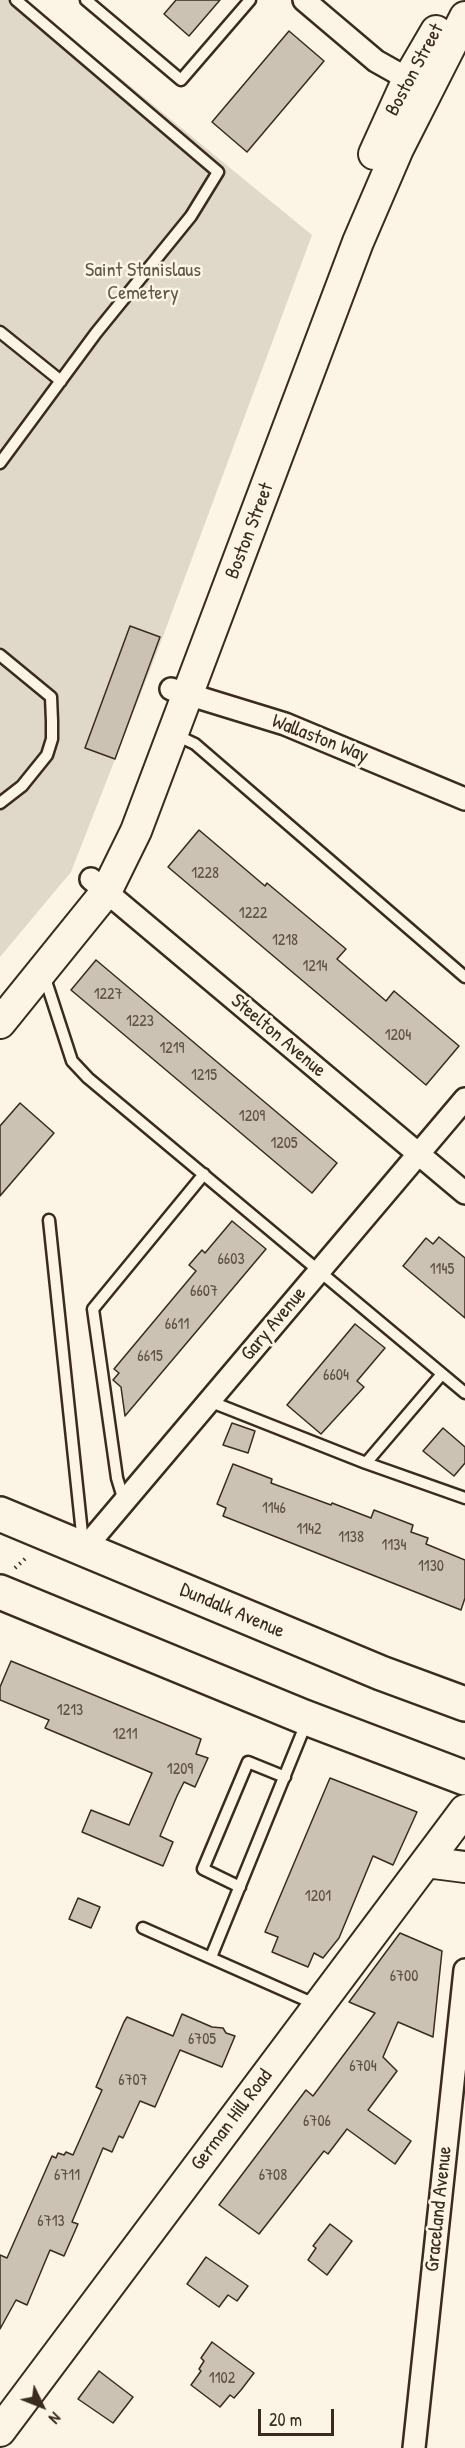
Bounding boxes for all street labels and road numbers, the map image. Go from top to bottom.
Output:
street label: Boston Street [381,20,449,120]
street label: Boston Street [221,480,279,582]
street label: Wallaston Way [268,710,372,768]
street label: Steelton Avenue [226,989,330,1083]
street label: Gary Avenue [236,1282,312,1366]
street label: Dundalk Avenue [176,1578,288,1644]
street label: German Hill Road [186,2065,278,2175]
street label: Graceland Avenue [420,2145,458,2273]

